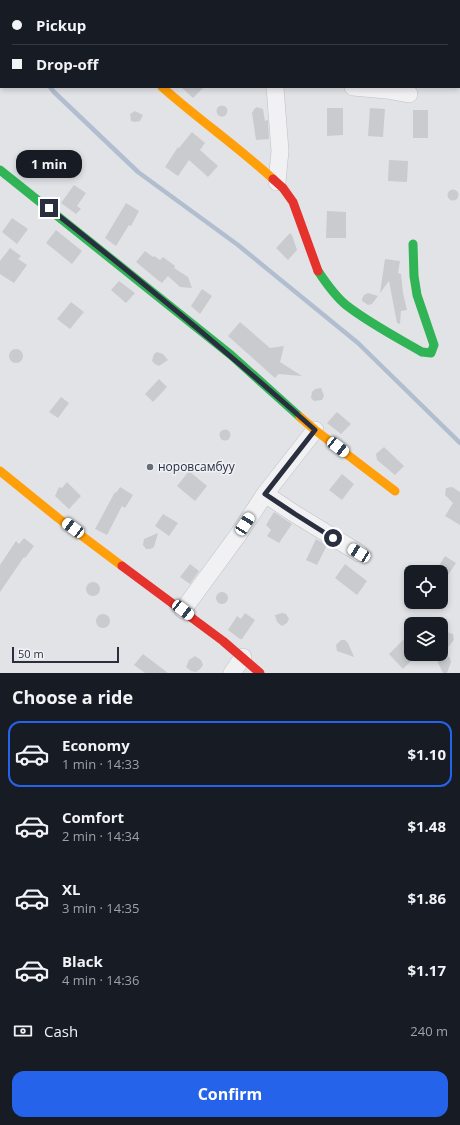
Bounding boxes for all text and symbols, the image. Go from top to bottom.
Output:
text: Pickup [36,15,86,35]
text: Drop-off [36,54,98,74]
callout: 1 min [16,150,82,178]
text: 1 min [31,155,67,173]
route end [40,199,58,217]
car [325,435,351,459]
place label: норовсамбуу [158,458,236,475]
marker: норовсамбуу [145,462,155,472]
car [233,511,257,537]
car [60,516,86,540]
route start [324,529,342,547]
car [346,542,372,564]
map controls [404,565,448,661]
button: locate [404,565,448,609]
car [170,598,196,622]
button: layers [404,617,448,661]
scale bar [12,645,119,664]
text: 50 m [18,646,44,661]
text: Choose a ride [12,685,133,709]
text: Economy [62,735,130,755]
icon: car [14,736,50,772]
text: $1.10 [407,744,446,764]
text: 1 min · 14:33 [62,755,139,773]
text: Comfort [62,807,124,827]
icon: car [14,808,50,844]
text: $1.48 [407,816,446,836]
text: 2 min · 14:34 [62,827,139,845]
text: XL [62,879,80,899]
icon: car [14,880,50,916]
text: $1.86 [407,888,446,908]
text: 3 min · 14:35 [62,899,139,917]
text: Black [62,951,103,971]
icon: car [14,952,50,988]
text: $1.17 [407,960,446,980]
text: 4 min · 14:36 [62,971,139,989]
icon: cash [12,1020,34,1042]
text: Cash [44,1021,78,1041]
text: 240 m [410,1022,448,1040]
button: Confirm [12,1071,448,1117]

